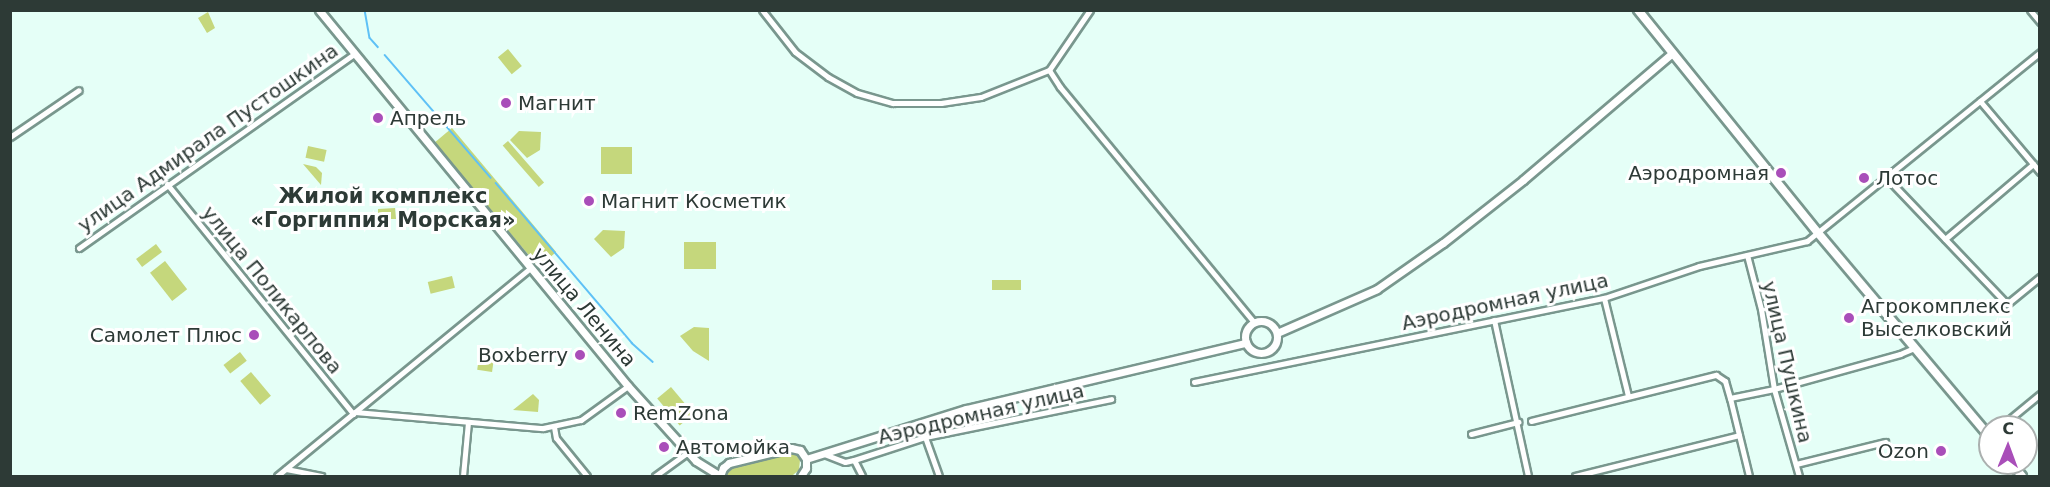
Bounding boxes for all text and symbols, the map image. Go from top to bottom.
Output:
street label: улица Адмирала Пустошкина [73,39,343,237]
place label: Магнит [518,91,596,115]
marker: Магнит [499,96,513,110]
place label: Апрель [390,106,466,130]
marker: Апрель [371,111,385,125]
place label: Аэродромная [1628,161,1769,185]
marker: Аэродромная [1774,166,1788,180]
place label: Лотос [1876,166,1938,190]
marker: Лотос [1857,171,1871,185]
district label: Жилой комплекс «Горгиппия Морская» [251,183,515,233]
place label: Магнит Косметик [601,189,787,213]
marker: Магнит Косметик [582,194,596,208]
street label: улица Поликарпова [197,201,347,379]
street label: улица Ленина [527,242,641,372]
street label: Аэродромная улица [1399,268,1611,336]
street label: улица Пушкина [1757,279,1817,445]
place label: Агрокомплекс Выселковский [1861,294,2012,341]
marker: Агрокомплекс Выселковский [1842,311,1856,325]
place label: Самолет Плюс [90,323,242,347]
marker: Самолет Плюс [247,328,261,342]
place label: Boxberry [478,343,568,367]
marker: Boxberry [573,348,587,362]
street label: Аэродромная улица [876,379,1086,449]
place label: RemZona [633,401,729,425]
marker: RemZona [614,406,628,420]
north arrow [1978,415,2038,475]
text: С [2002,419,2014,438]
place label: Автомойка [676,435,790,459]
place label: Ozon [1878,439,1929,463]
marker: Автомойка [657,440,671,454]
marker: Ozon [1934,444,1948,458]

